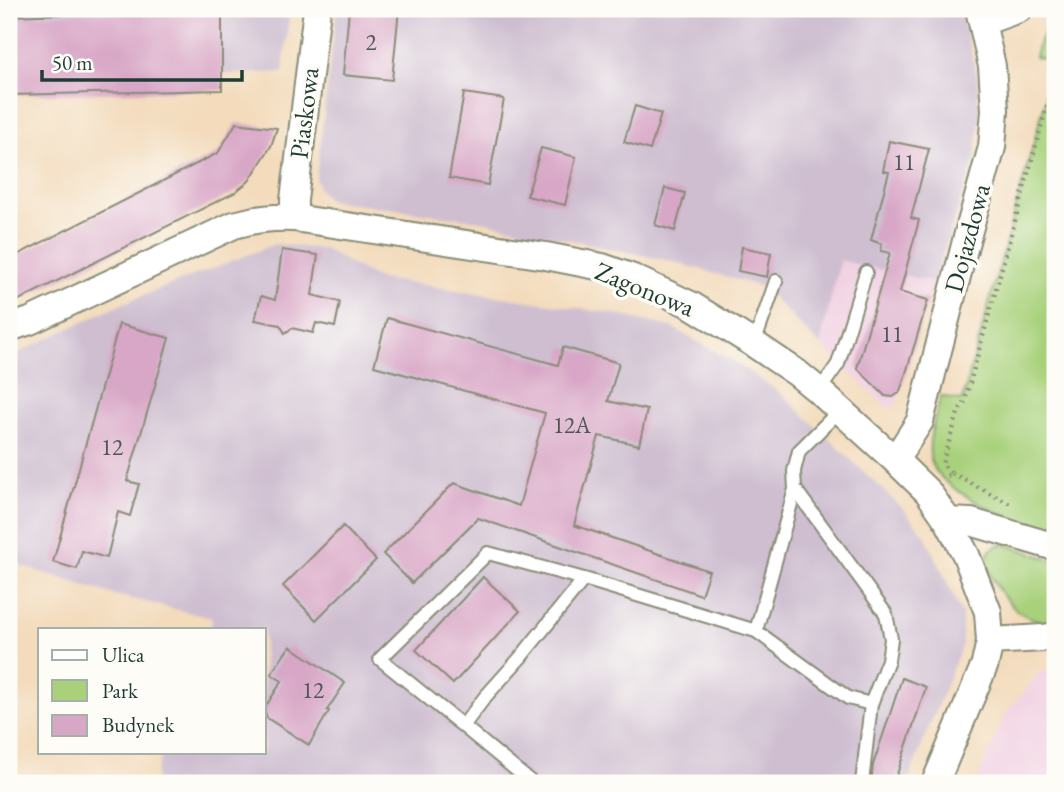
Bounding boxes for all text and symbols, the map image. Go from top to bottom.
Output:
house number: 2 [365,27,377,57]
scale bar [42,38,242,82]
text: 50 m [52,49,93,76]
street label: Piaskowa [282,65,327,161]
house number: 11 [893,147,915,177]
street label: Dojazdowa [936,179,998,296]
street label: Zagonowa [590,254,700,325]
house number: 11 [881,319,903,349]
house number: 12A [553,410,592,440]
house number: 12 [101,432,123,462]
legend [38,628,266,754]
text: Ulica [102,641,145,668]
house number: 12 [302,675,324,705]
text: Park [102,677,139,704]
text: Budynek [102,711,175,738]

